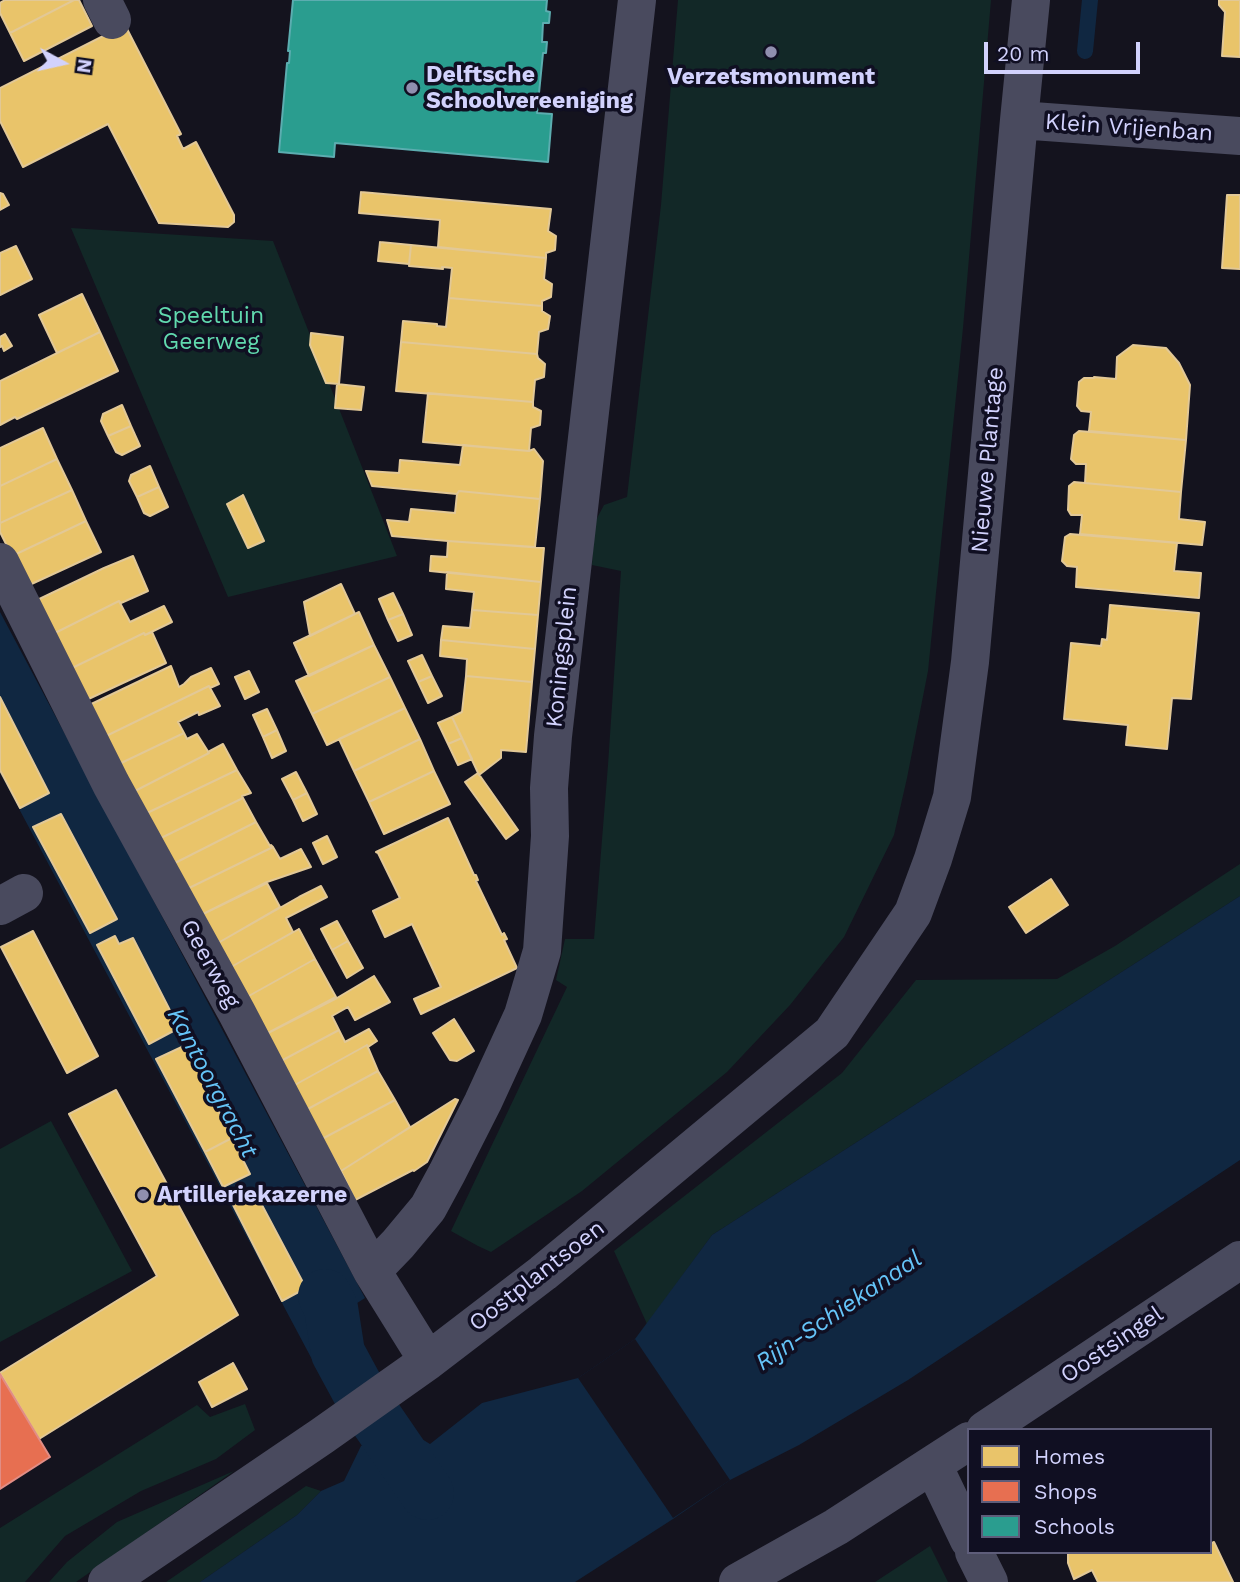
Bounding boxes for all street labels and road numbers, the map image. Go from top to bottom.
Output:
street label: Klein Vrijenban [1044,108,1214,148]
street label: Nieuwe Plantage [966,366,1010,554]
street label: Koningsplein [541,585,583,729]
street label: Geerweg [174,915,246,1013]
street label: Oostplantsoen [464,1215,610,1337]
street label: Oostsingel [1055,1301,1169,1389]

